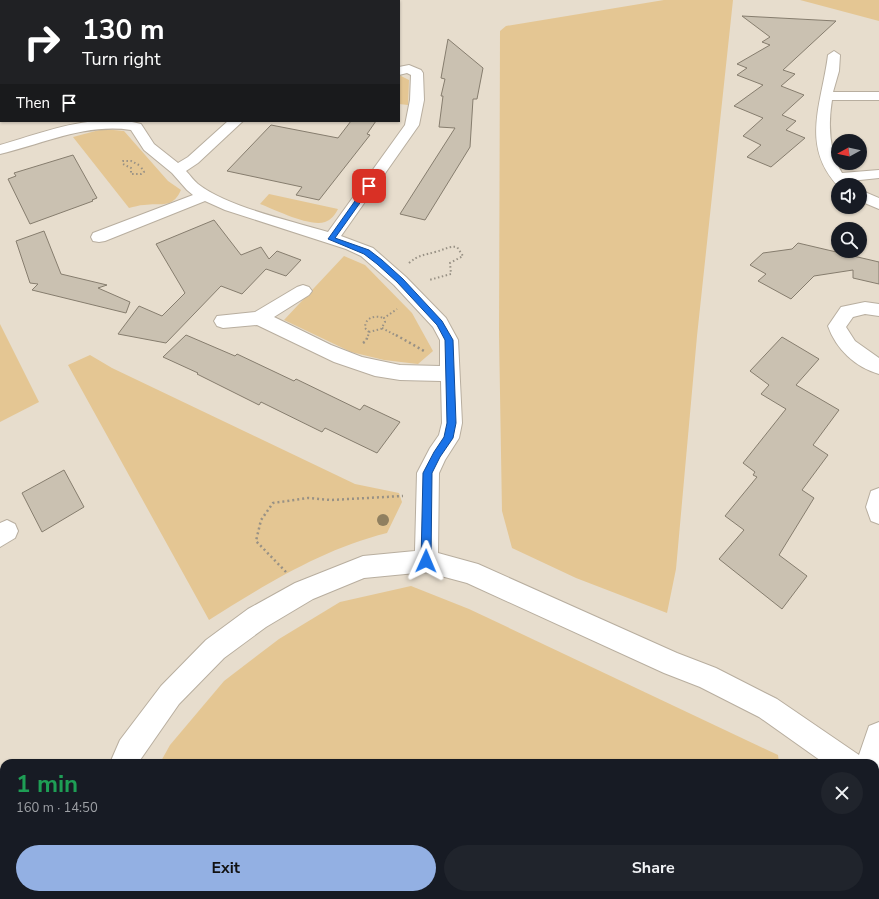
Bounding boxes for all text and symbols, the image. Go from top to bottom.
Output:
text: 130 m [82,11,165,49]
icon: right [16,16,68,68]
text: Turn right [82,47,161,71]
icon: arrive [58,92,80,114]
text: Then [16,93,50,113]
north arrow [831,134,867,170]
map controls [831,134,867,258]
pin [352,169,386,203]
icon: arrive [358,175,380,197]
button: sound [831,178,867,214]
button: search [831,222,867,258]
position arrow [405,540,447,582]
text: 1 min [16,768,78,800]
button: close [821,772,863,814]
text: 160 m · 14:50 [16,799,98,817]
button: Exit [16,845,436,891]
button: Share [444,845,863,891]

